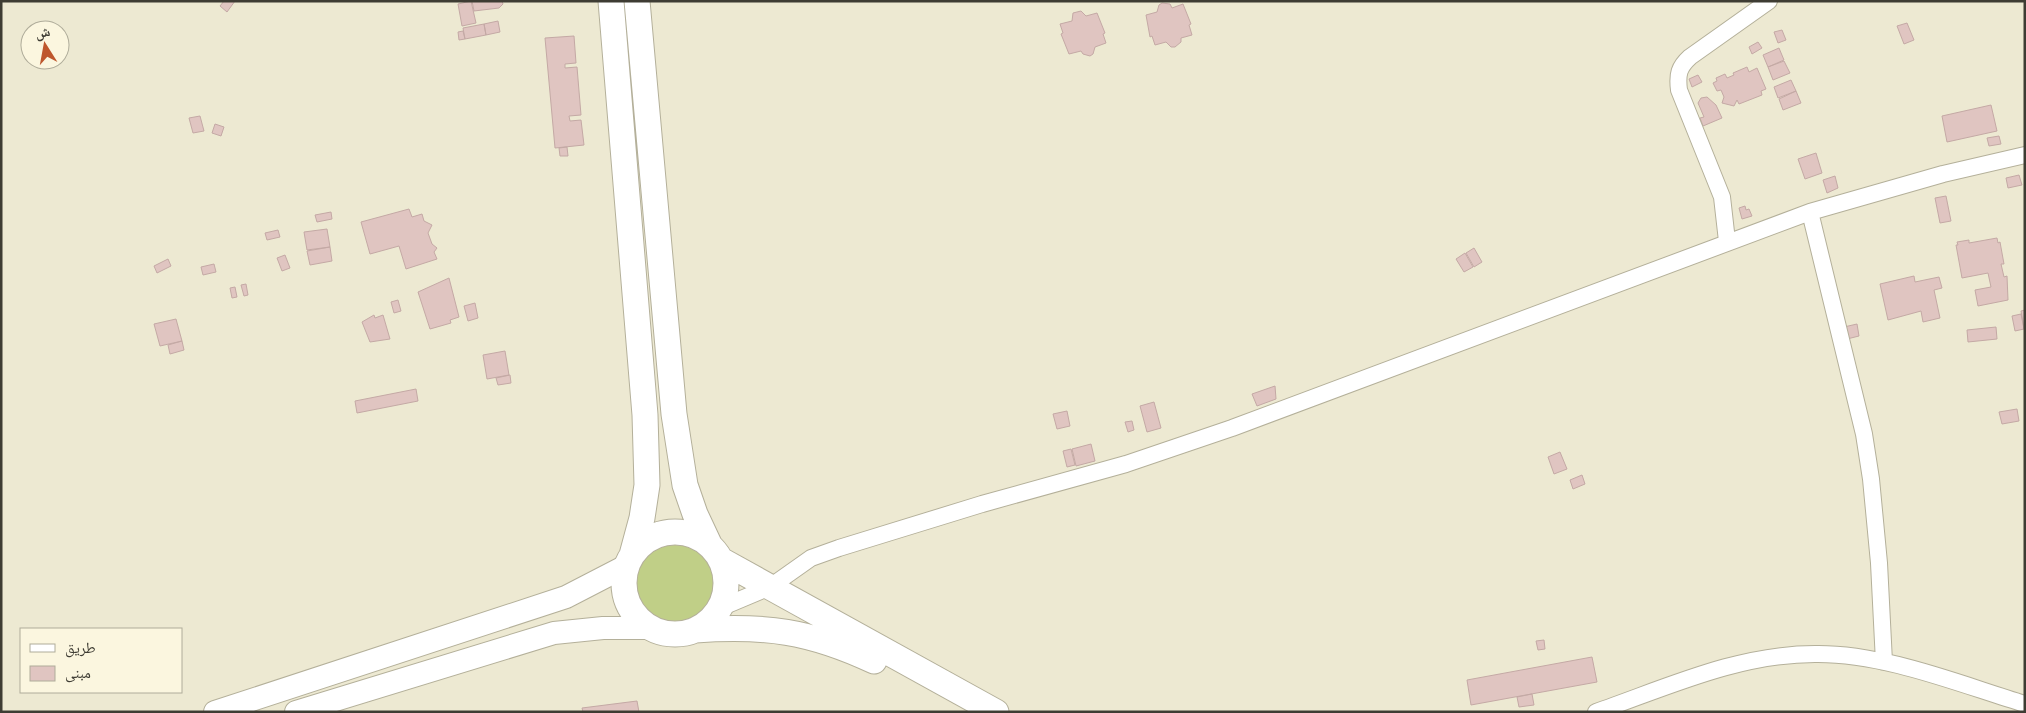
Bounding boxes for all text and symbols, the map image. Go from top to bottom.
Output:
north arrow [20,20,70,70]
text: ش [34,23,52,42]
legend [20,628,182,693]
text: طريق [65,639,96,658]
text: مبنى [65,664,91,683]

